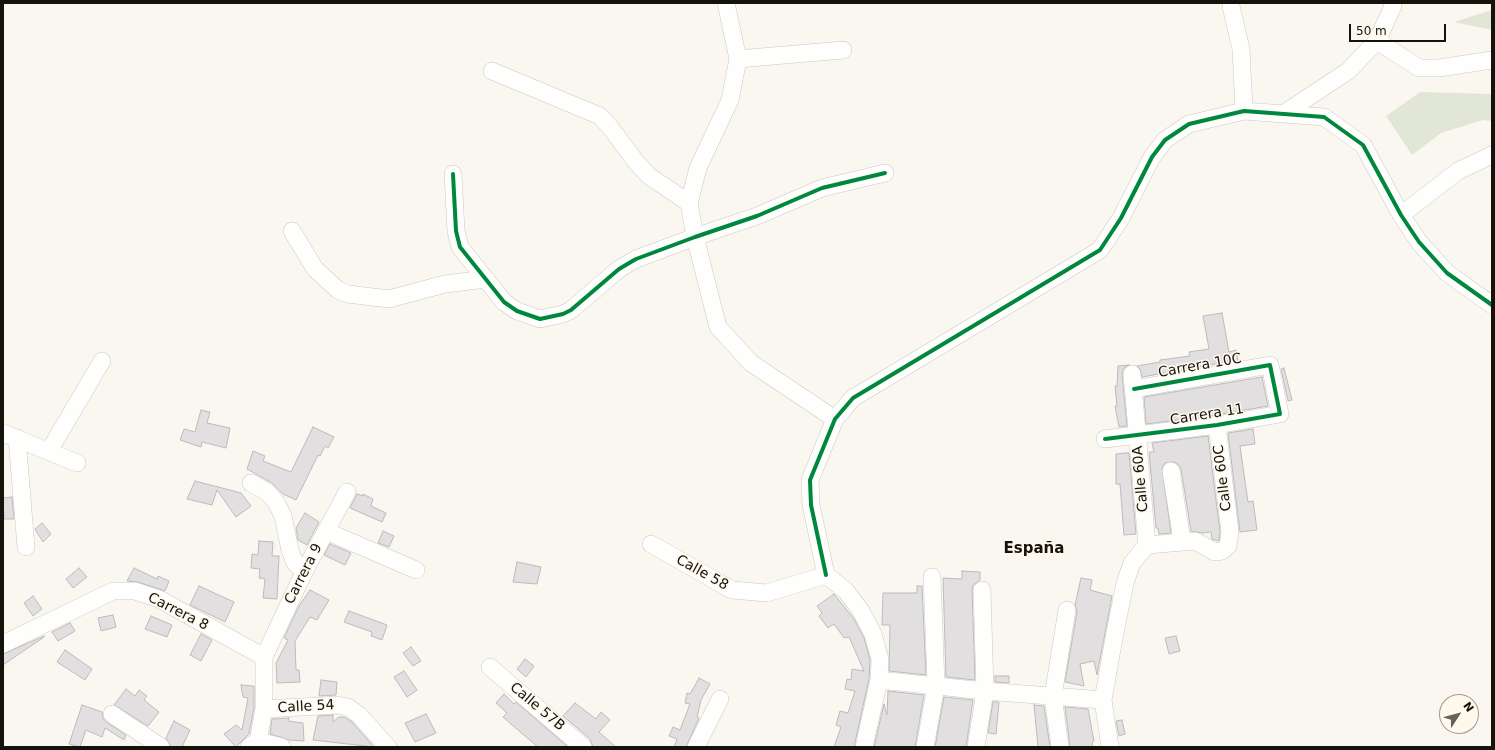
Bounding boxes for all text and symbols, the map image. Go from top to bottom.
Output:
scale bar [1351,16,1448,42]
text: 50 m [1356,24,1387,38]
street label: Carrera 10C [1157,350,1243,382]
street label: Carrera 11 [1169,401,1245,429]
street label: Calle 60C [1211,444,1235,512]
street label: Calle 60A [1130,445,1152,513]
district label: España [1004,540,1064,558]
street label: Carrera 9 [282,541,326,607]
street label: Calle 58 [673,552,731,594]
street label: Carrera 8 [145,590,211,634]
street label: Calle 57B [506,679,568,735]
north arrow [1439,694,1479,734]
street label: Calle 54 [277,697,335,717]
text: N [1460,700,1476,715]

